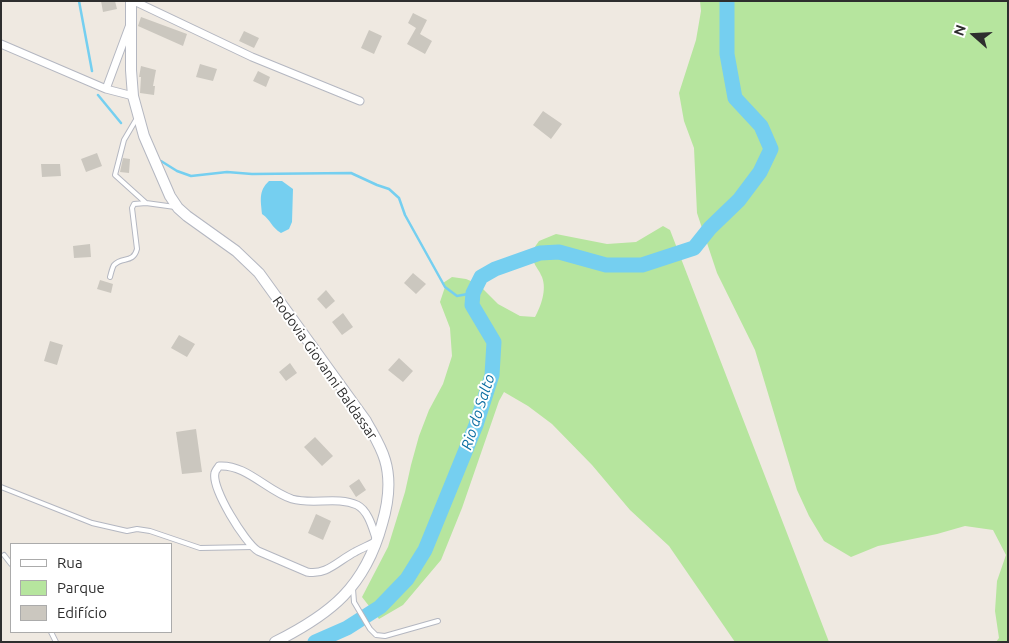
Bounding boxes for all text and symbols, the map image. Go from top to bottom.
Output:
north arrow [949,10,999,60]
text: N [951,23,969,38]
street label: Rodovia Giovanni Baldassar [269,293,381,443]
water label: Rio do Salto [457,372,499,452]
legend [10,543,172,633]
text: Rua [57,554,83,571]
text: Parque [57,579,105,596]
text: Edifício [57,604,107,621]

